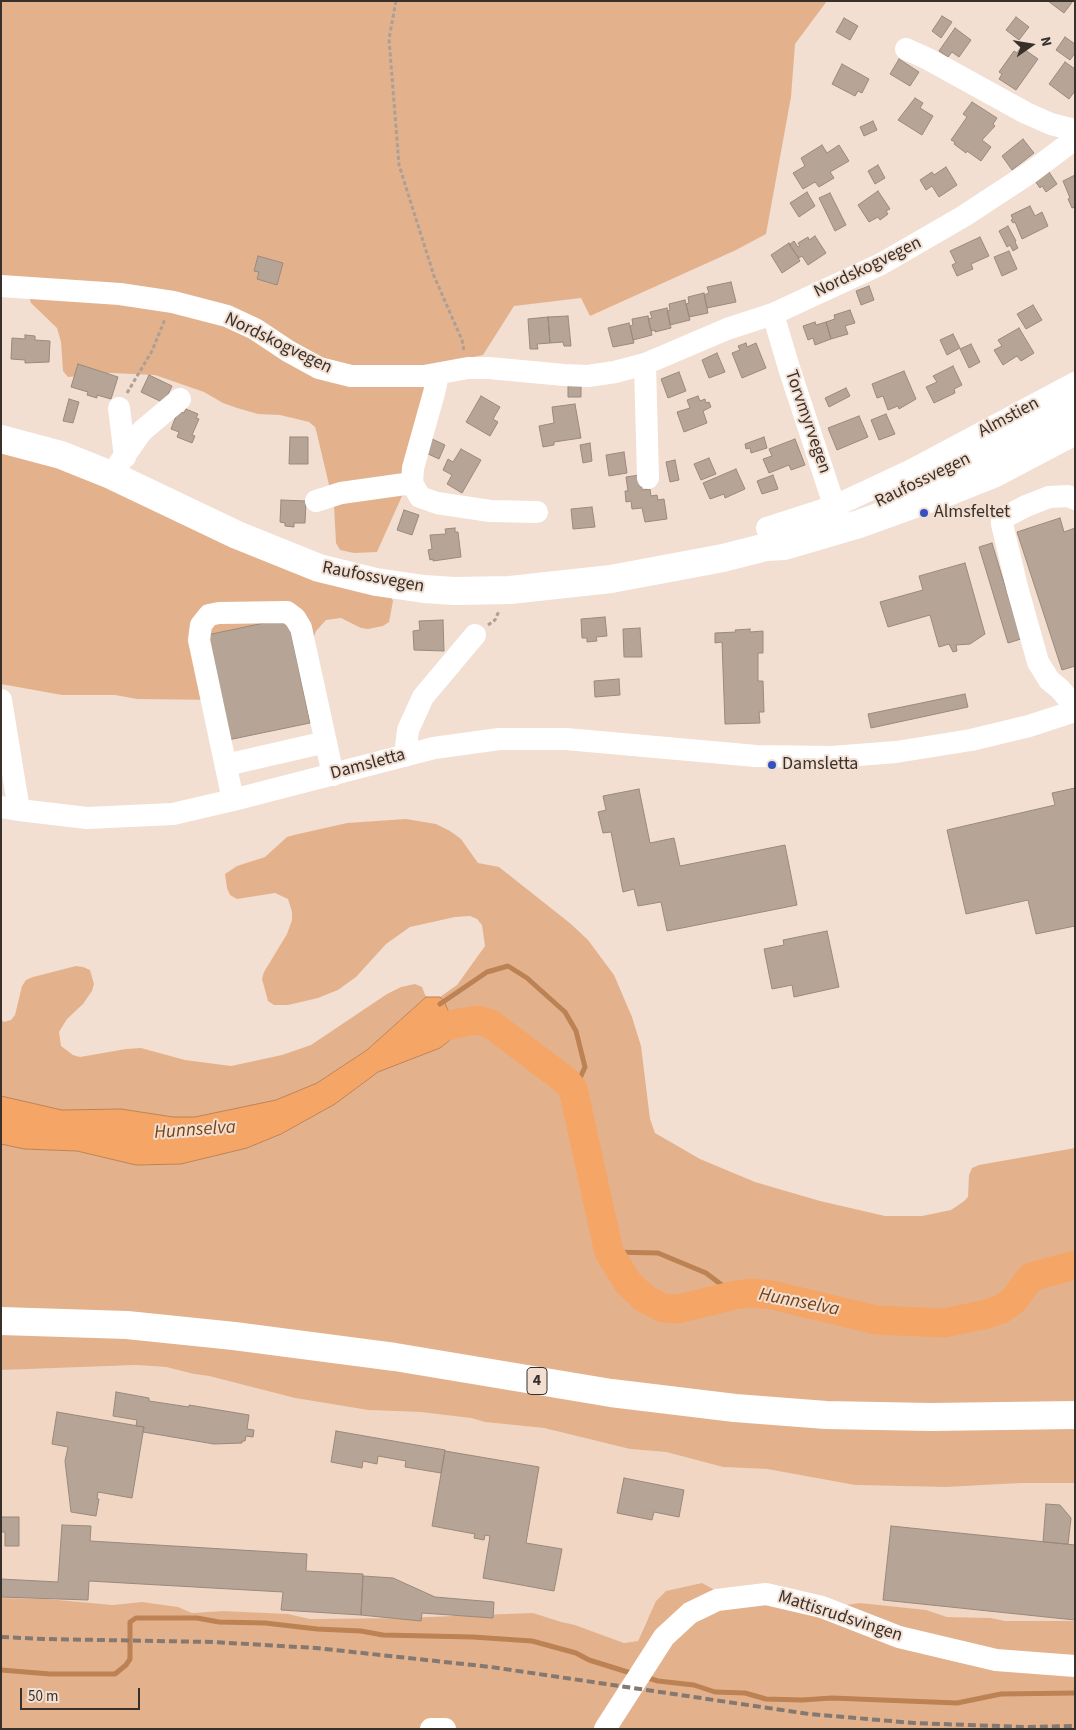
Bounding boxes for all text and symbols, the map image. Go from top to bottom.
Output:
north arrow [1006,20,1056,70]
text: N [1035,35,1056,48]
street label: Nordskogvegen [811,233,925,303]
street label: Nordskogvegen [221,309,335,379]
street label: Torvmyrvegen [779,367,835,477]
street label: Almstien [975,393,1043,443]
street label: Raufossvegen [872,449,974,513]
place label: Almsfeltet [934,502,1010,524]
marker: Almsfeltet [918,507,930,519]
street label: Raufossvegen [320,558,426,598]
street label: Damsletta [328,745,408,785]
place label: Damsletta [782,754,858,776]
marker: Damsletta [766,759,778,771]
water label: Hunnselva [153,1117,237,1145]
water label: Hunnselva [757,1284,841,1322]
road number: 4 [527,1368,547,1394]
street label: Mattisrudsvingen [775,1587,905,1647]
scale bar [22,1678,142,1710]
text: 50 m [28,1686,58,1707]

